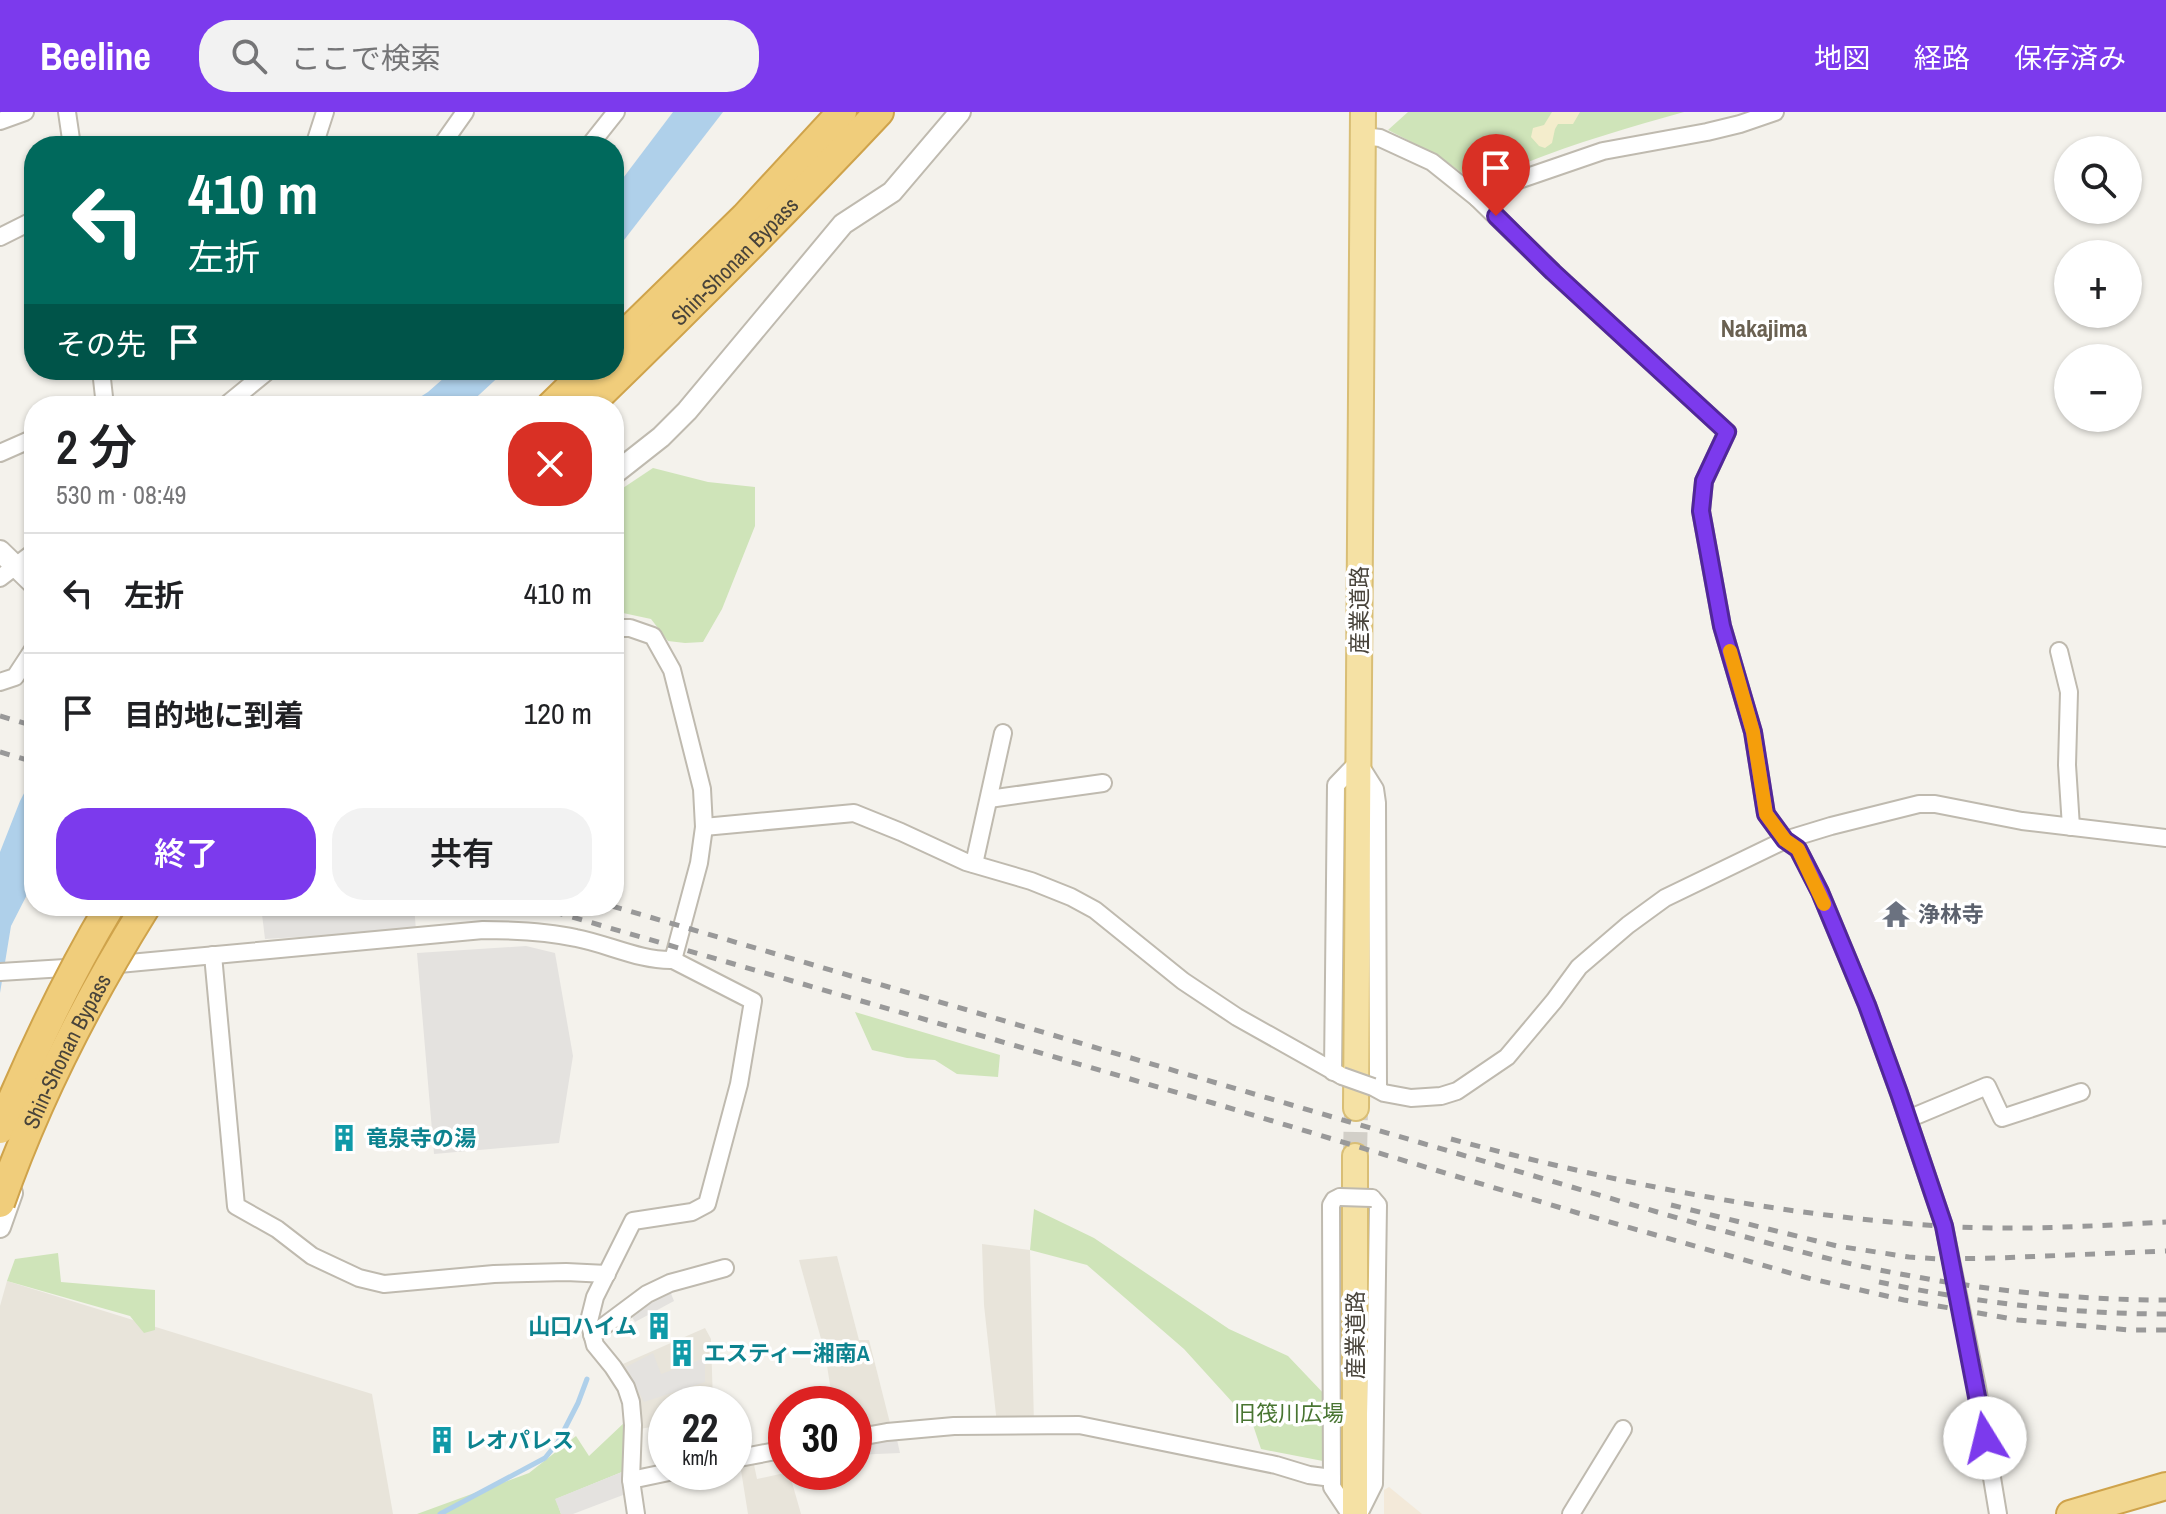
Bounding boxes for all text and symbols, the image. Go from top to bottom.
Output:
search box [199,20,759,92]
text: Beeline [40,31,151,82]
icon: search [227,34,271,78]
text: ここで検索 [291,38,441,78]
text: 地図 [1814,39,1870,77]
text: 経路 [1914,39,1970,77]
text: 保存済み [2014,39,2126,77]
pin [1462,134,1530,216]
map controls [2054,136,2142,432]
button: search [2054,136,2142,224]
icon: arrive [1474,146,1518,190]
text: 410 m [188,156,318,231]
icon: left [56,168,160,272]
street label: Shin-Shonan Bypass [664,190,805,332]
text: 左折 [188,233,260,281]
button: + [2054,240,2142,328]
district label: Nakajima [1721,312,1807,344]
icon: arrive [162,320,206,364]
text: その先 [56,324,146,364]
button: − [2054,344,2142,432]
text: 2 分 [56,414,137,479]
button: close [508,422,592,506]
text: 530 m · 08:49 [56,477,186,512]
street label: 産業道路 [1344,566,1374,654]
icon: left [56,571,100,615]
text: 410 m [524,573,592,613]
text: 左折 [124,575,184,615]
icon: arrive [56,691,100,735]
text: 120 m [524,693,592,733]
text: 目的地に到着 [124,695,304,735]
button: 終了 [56,808,316,900]
button: 共有 [332,808,592,900]
temple icon: 浄林寺 [1881,899,1911,929]
place label: 浄林寺 [1918,899,1984,929]
street label: Shin-Shonan Bypass [16,968,118,1133]
building icon: 竜泉寺の湯 [329,1123,359,1153]
place label: 竜泉寺の湯 [366,1123,476,1153]
street label: 産業道路 [1340,1291,1370,1379]
place label: 山口ハイム [528,1311,637,1341]
building icon: 山口ハイム [644,1311,674,1341]
building icon: エスティー湘南A [667,1338,697,1368]
place label: エスティー湘南A [704,1338,870,1368]
speed limit sign: 30 [768,1386,872,1490]
position arrow [1943,1396,2027,1480]
park label: 旧筏川広場 [1234,1398,1344,1428]
text: 22 [682,1401,718,1454]
building icon: レオパレス [427,1425,457,1455]
place label: レオパレス [464,1425,574,1455]
text: km/h [682,1444,718,1471]

